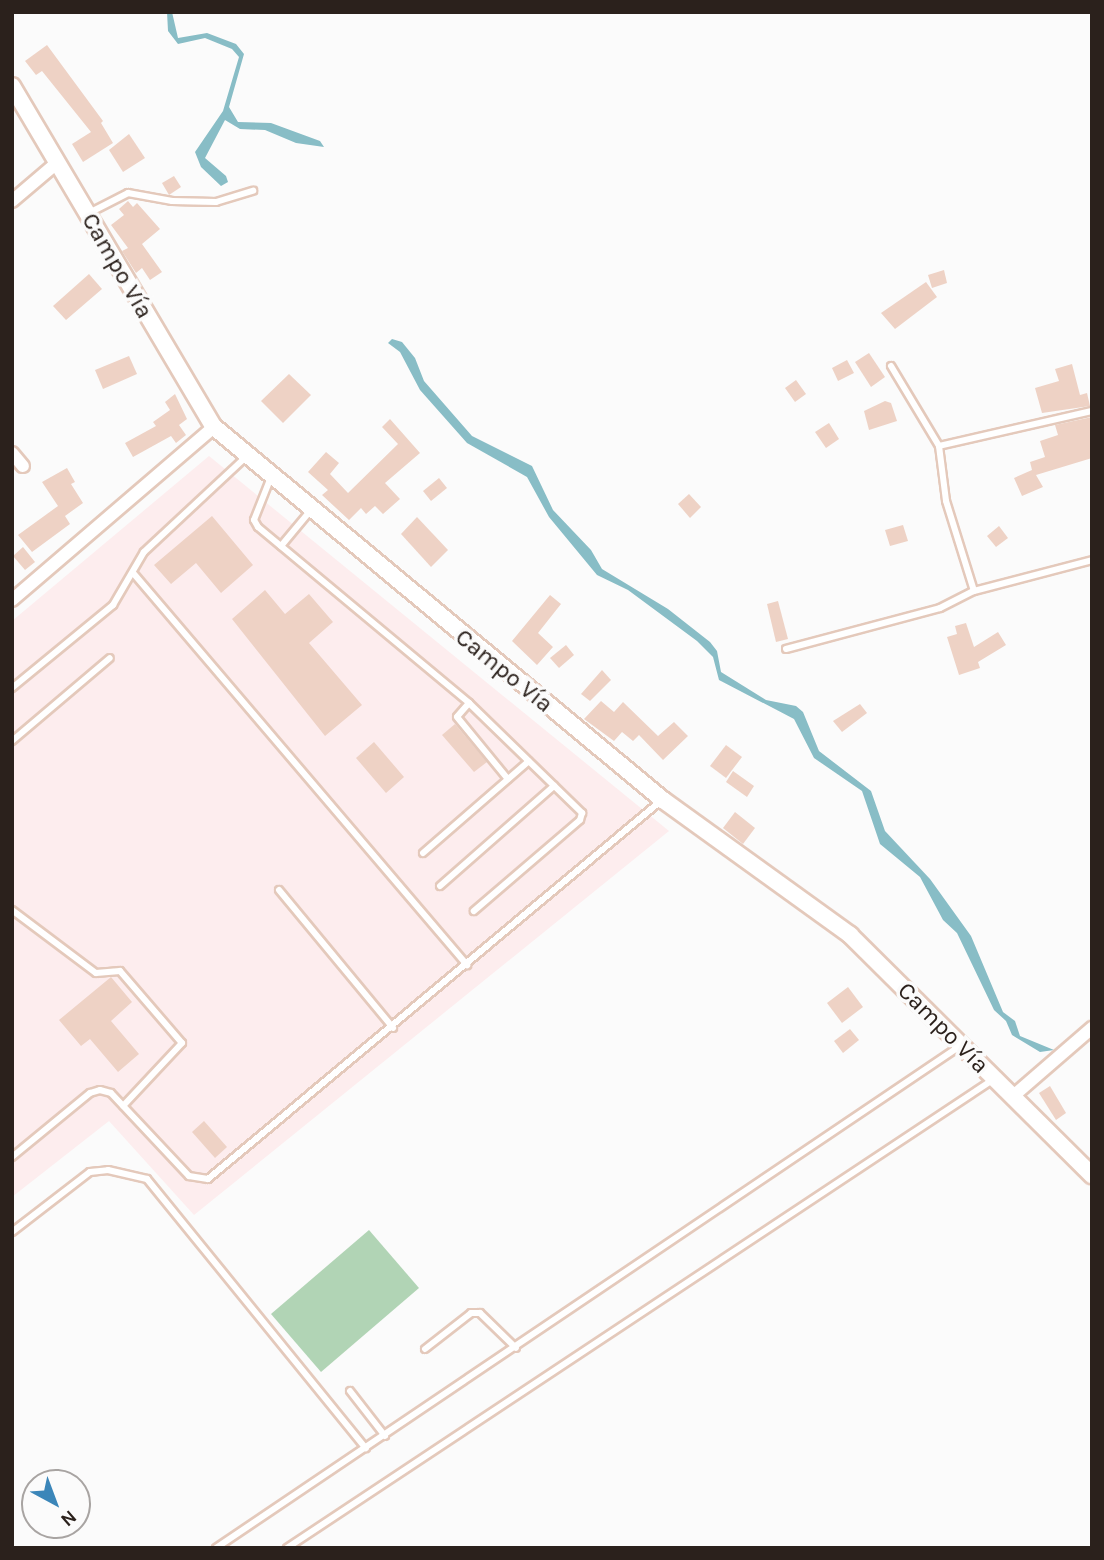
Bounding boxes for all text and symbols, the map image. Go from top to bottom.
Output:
street label: Campo Vía [75,208,159,324]
street label: Campo Vía [449,623,559,719]
street label: Campo Vía [891,976,995,1080]
north arrow [21,1469,91,1539]
text: N [56,1506,81,1531]

